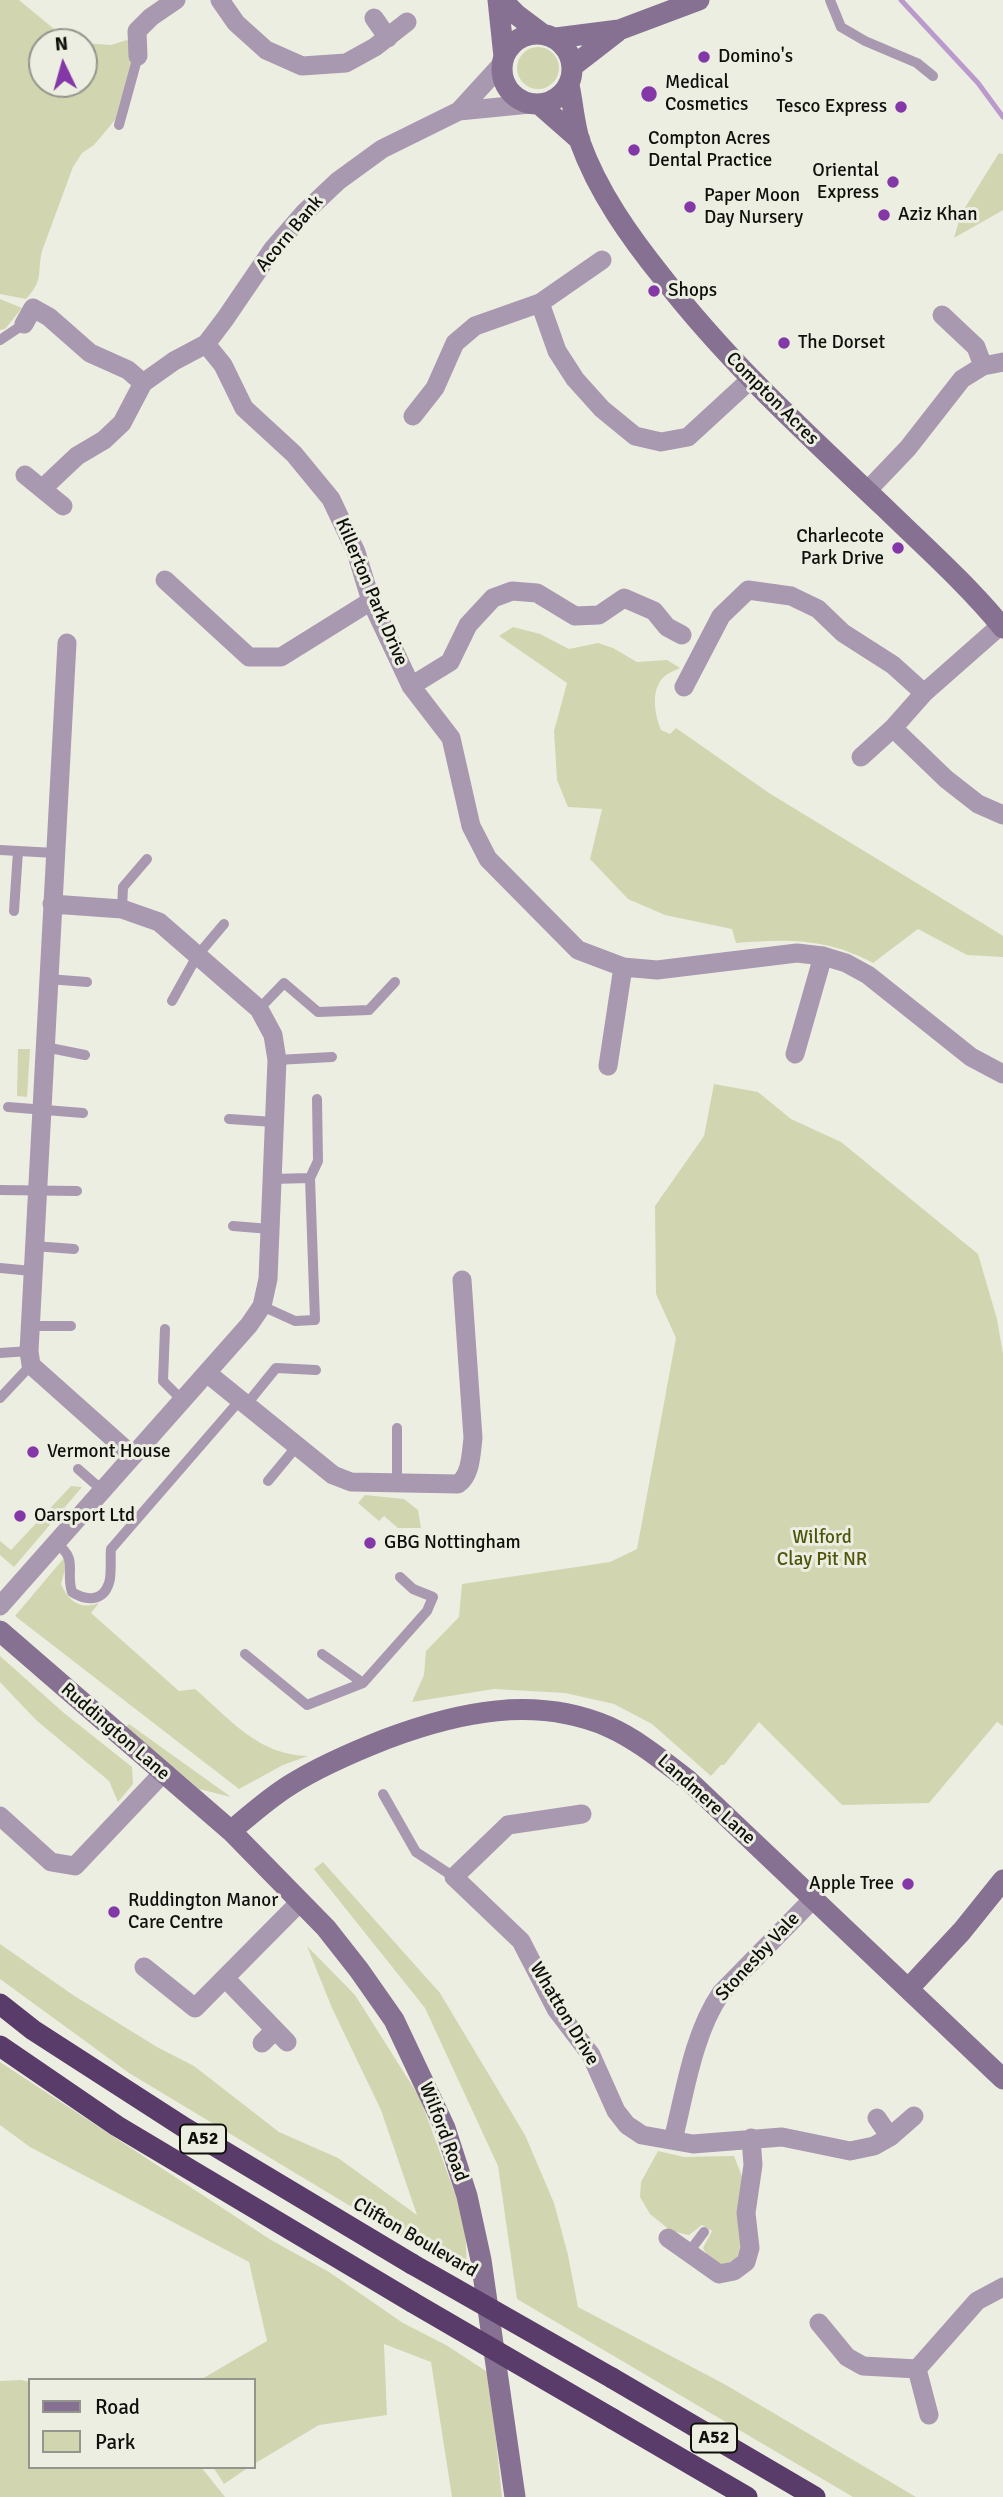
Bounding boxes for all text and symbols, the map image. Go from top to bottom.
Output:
north arrow [28,28,98,98]
text: N [54,32,69,57]
place label: Domino's [718,46,793,68]
marker: Domino's [696,49,712,65]
place label: Medical Cosmetics [665,72,748,116]
marker: Medical Cosmetics [639,84,659,104]
place label: Tesco Express [776,96,887,118]
marker: Tesco Express [893,99,909,115]
place label: Compton Acres Dental Practice [648,128,772,172]
marker: Compton Acres Dental Practice [626,142,642,158]
place label: Oriental Express [812,160,879,204]
marker: Oriental Express [885,174,901,190]
place label: Paper Moon Day Nursery [704,185,803,229]
street label: Acorn Bank [251,191,329,277]
marker: Paper Moon Day Nursery [682,199,698,215]
place label: Aziz Khan [898,204,978,226]
marker: Aziz Khan [876,207,892,223]
place label: Shops [668,280,717,302]
marker: Shops [646,283,662,299]
place label: The Dorset [798,332,885,354]
marker: The Dorset [776,335,792,351]
street label: Compton Acres [721,348,823,450]
street label: Killerton Park Drive [330,515,412,669]
place label: Charlecote Park Drive [796,526,884,570]
marker: Charlecote Park Drive [890,540,906,556]
place label: Vermont House [47,1441,171,1463]
marker: Vermont House [25,1444,41,1460]
place label: Oarsport Ltd [34,1505,135,1527]
marker: Oarsport Ltd [12,1508,28,1524]
park label: Wilford Clay Pit NR [777,1527,867,1571]
place label: GBG Nottingham [384,1532,521,1554]
marker: GBG Nottingham [362,1535,378,1551]
street label: Ruddington Lane [56,1678,174,1786]
street label: Landmere Lane [652,1750,760,1850]
place label: Apple Tree [809,1873,894,1895]
marker: Apple Tree [900,1876,916,1892]
place label: Ruddington Manor Care Centre [128,1890,278,1934]
marker: Ruddington Manor Care Centre [106,1904,122,1920]
street label: Stonesby Vale [711,1908,805,2006]
street label: Whatton Drive [524,1958,604,2070]
street label: Wilford Road [414,2079,472,2185]
road number: A52 [180,2124,226,2154]
street label: Clifton Boulevard [349,2193,481,2283]
legend [28,2378,256,2469]
text: Road [95,2394,140,2420]
road number: A52 [691,2424,737,2452]
text: Park [95,2429,135,2455]

